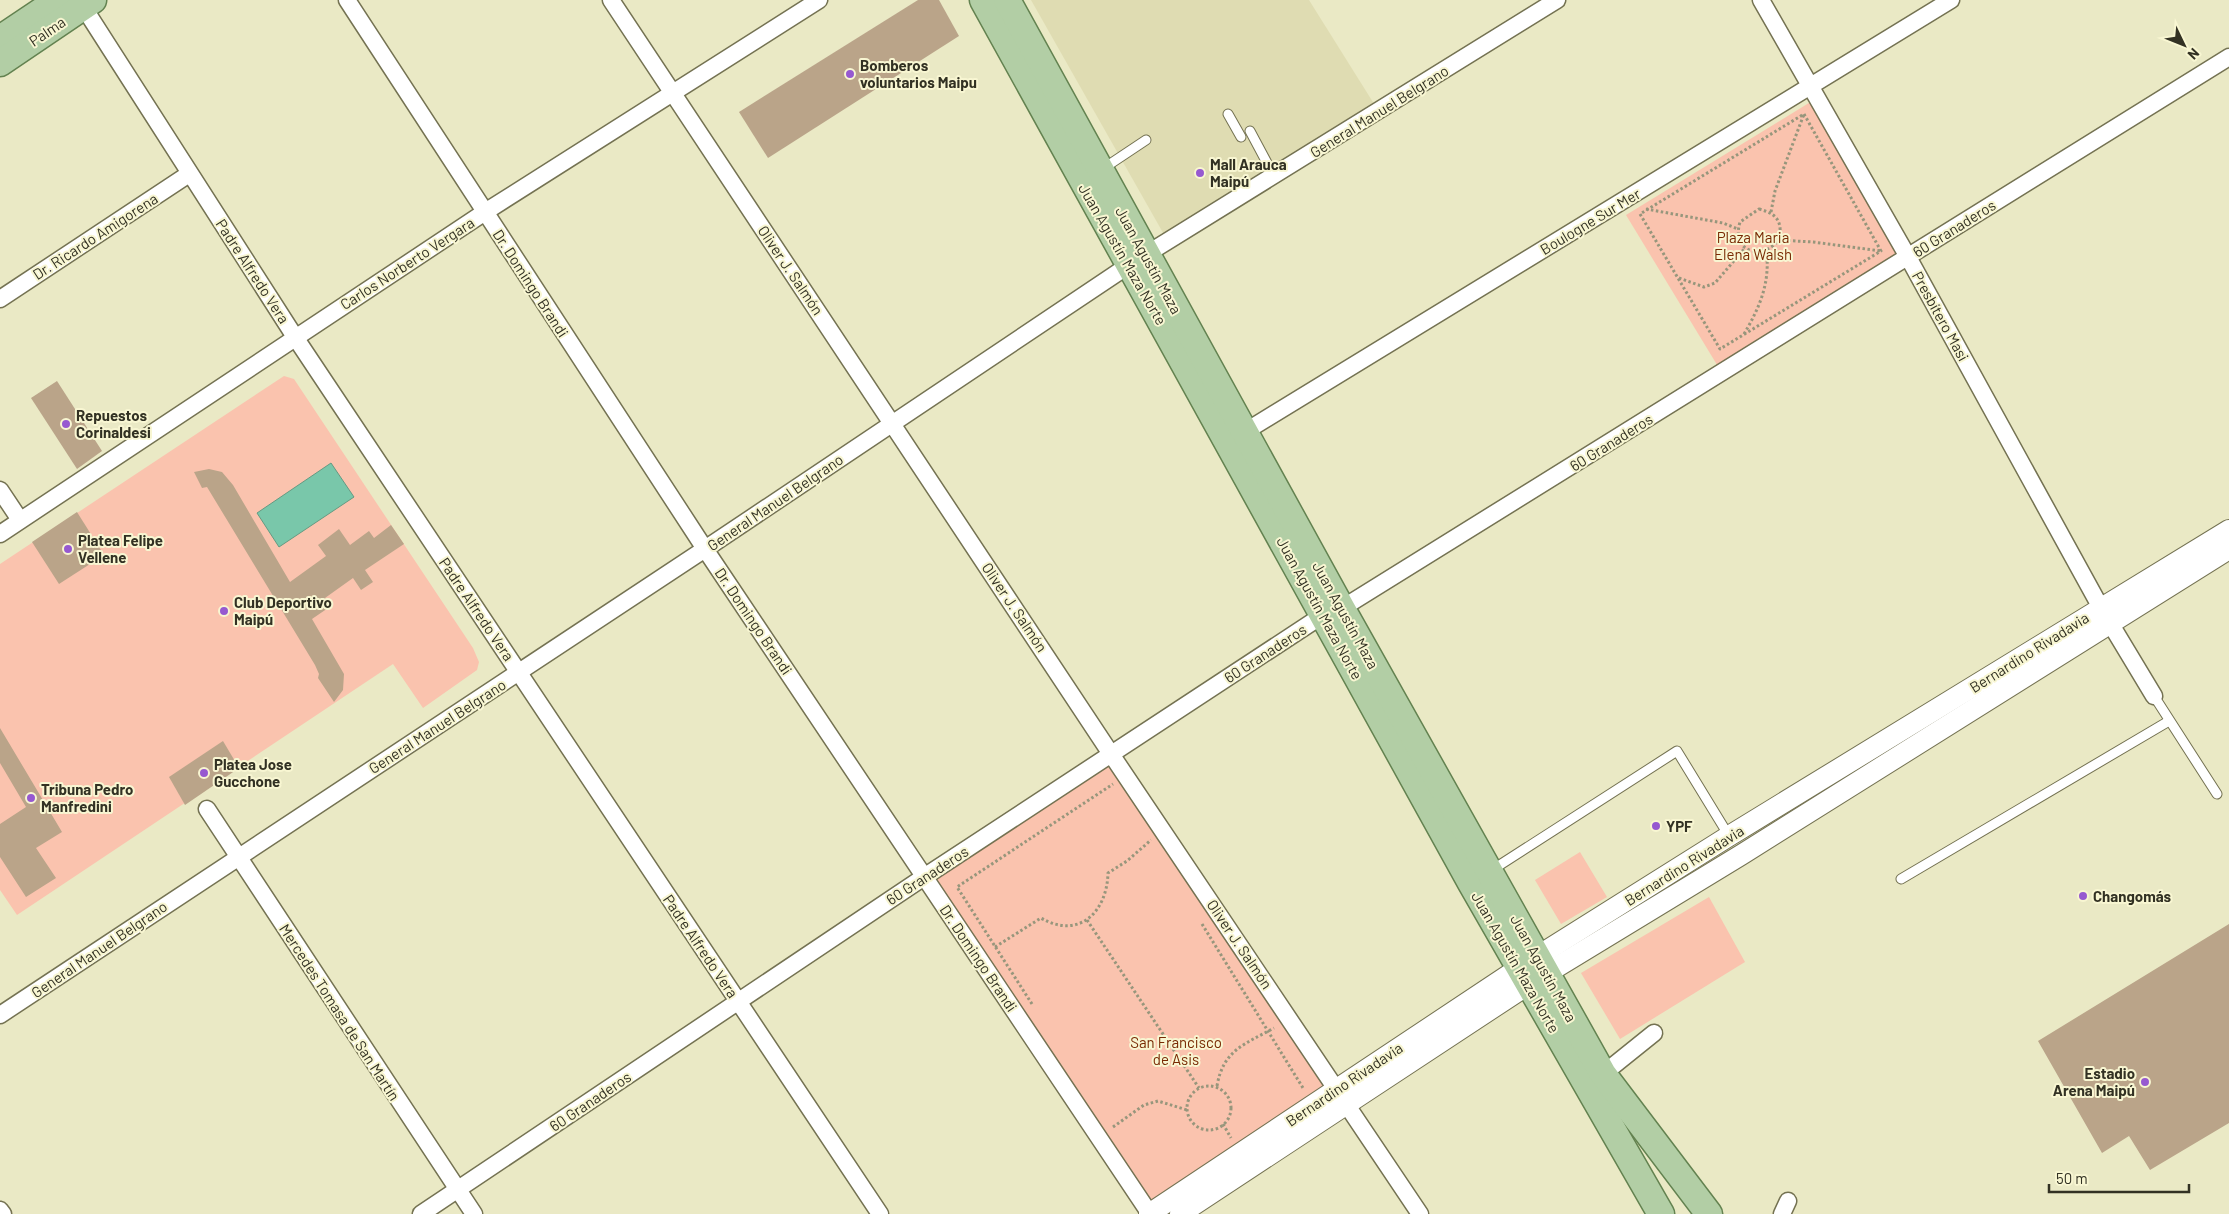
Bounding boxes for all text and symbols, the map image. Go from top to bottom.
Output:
street label: Palma [25,12,69,50]
north arrow [2159,20,2209,70]
text: N [2184,45,2203,63]
place label: Bomberos voluntarios Maipu [860,56,977,91]
street label: General Manuel Belgrano [1306,61,1452,161]
marker: Bomberos voluntarios Maipu [844,68,856,80]
place label: Mall Arauca Maipú [1210,155,1287,190]
marker: Mall Arauca Maipú [1194,167,1206,179]
street label: Juan Agustín Maza Norte [1075,180,1171,328]
street label: Boulogne Sur Mer [1537,184,1644,258]
street label: Dr. Ricardo Amigorena [29,189,161,283]
street label: 60 Granaderos [1909,195,1999,261]
street label: Juan Agustín Maza [1112,203,1186,317]
street label: Carlos Norberto Vergara [337,213,477,313]
street label: Padre Alfredo Vera [213,215,293,327]
street label: Oliver J. Salmón [755,222,827,318]
street label: Dr. Domingo Brandi [489,226,573,340]
park label: Plaza Maria Elena Walsh [1714,228,1792,263]
street label: Presbítero Masi [1909,268,1973,364]
place label: Repuestos Corinaldesi [76,406,151,441]
street label: 60 Granaderos [1566,409,1656,475]
marker: Repuestos Corinaldesi [60,418,72,430]
street label: General Manuel Belgrano [704,450,846,554]
place label: Platea Felipe Vellene [78,531,163,566]
street label: Juan Agustín Maza Norte [1273,534,1367,682]
marker: Platea Felipe Vellene [62,543,74,555]
street label: Padre Alfredo Vera [436,554,518,664]
street label: Juan Agustín Maza [1309,558,1383,672]
street label: Oliver J. Salmón [979,559,1051,655]
street label: Dr. Domingo Brandi [712,564,796,678]
place label: Club Deportivo Maipú [234,593,332,628]
marker: Club Deportivo Maipú [218,605,230,617]
street label: Bernardino Rivadavia [1966,608,2092,696]
street label: 60 Granaderos [1221,620,1309,686]
street label: General Manuel Belgrano [365,675,509,777]
place label: Platea Jose Gucchone [214,755,292,790]
marker: Platea Jose Gucchone [198,767,210,779]
place label: Tribuna Pedro Manfredini [41,780,133,815]
marker: Tribuna Pedro Manfredini [25,792,37,804]
place label: YPF [1666,817,1693,835]
marker: YPF [1650,820,1662,832]
street label: Bernardino Rivadavia [1621,821,1747,909]
street label: 60 Granaderos [883,842,971,908]
place label: Changomás [2093,887,2172,905]
street label: Juan Agustín Maza Norte [1468,888,1564,1036]
marker: Changomás [2077,890,2089,902]
street label: Padre Alfredo Vera [660,891,742,1001]
street label: Oliver J. Salmón [1204,896,1276,992]
street label: General Manuel Belgrano [28,897,170,1001]
street label: Dr. Domingo Brandi [937,901,1021,1015]
street label: Juan Agustín Maza [1507,911,1581,1025]
street label: Mercedes Tomasa de San Martín [276,920,404,1104]
park label: San Francisco de Asis [1130,1033,1222,1068]
street label: Bernardino Rivadavia [1282,1038,1406,1130]
place label: Estadio Arena Maipú [2053,1064,2135,1099]
street label: 60 Granaderos [546,1067,634,1135]
marker: Estadio Arena Maipú [2139,1076,2151,1088]
scale bar [2049,1162,2189,1194]
text: 50 m [2056,1169,2088,1187]

